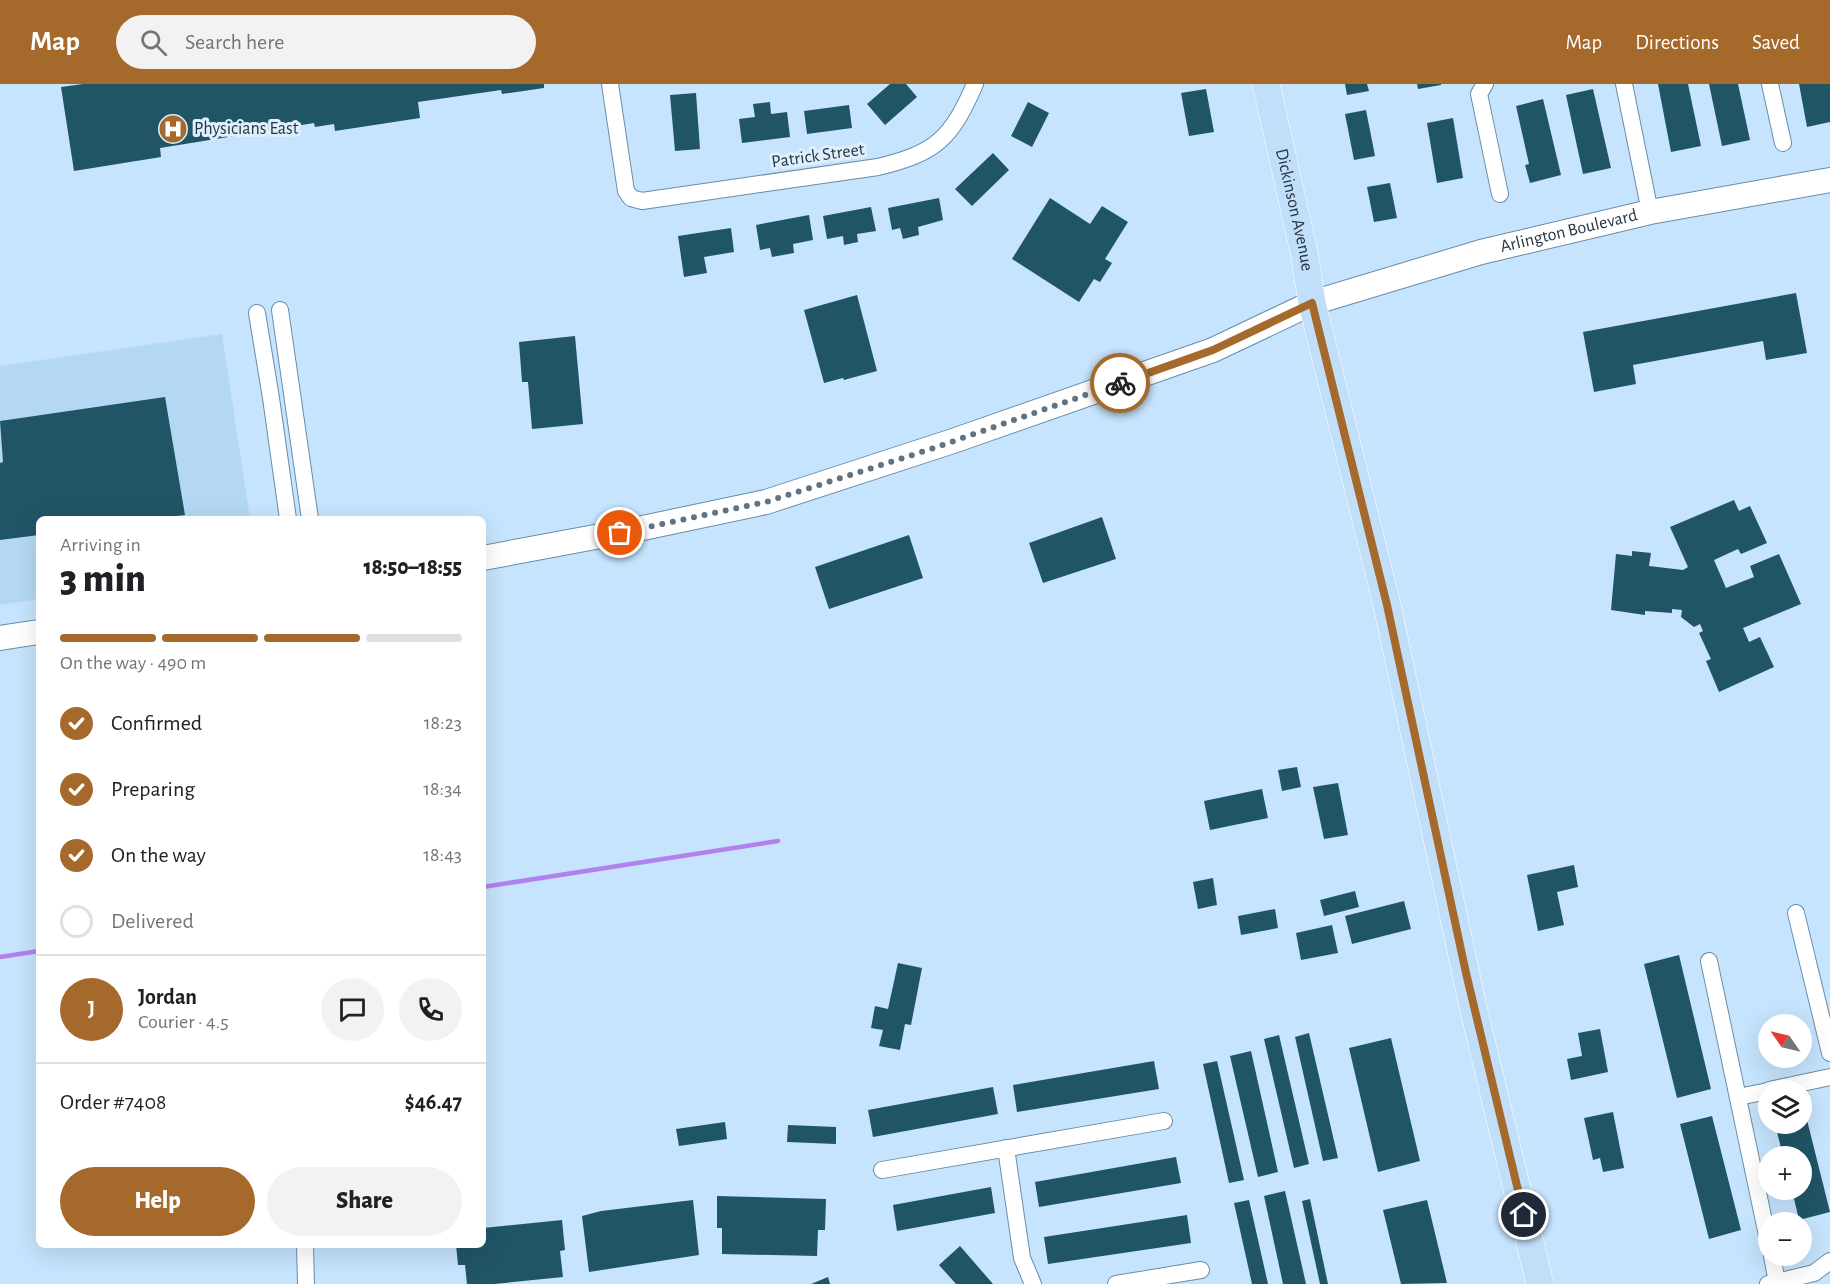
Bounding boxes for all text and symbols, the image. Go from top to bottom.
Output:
search box [116,15,536,69]
icon: search [137,26,170,59]
text: Map [30,28,80,56]
text: Search here [185,31,284,53]
text: Map [1566,32,1602,53]
text: Directions [1635,32,1719,53]
text: Saved [1752,32,1800,53]
hospital icon: Physicians East [157,113,189,145]
place label: Physicians East [194,120,299,138]
street label: Patrick Street [770,141,866,171]
street label: Dickinson Avenue [1272,147,1316,272]
street label: Arlington Boulevard [1498,206,1639,256]
courier [1090,353,1150,413]
icon: bike [1104,367,1137,400]
pin [594,507,645,558]
icon: bag [603,516,636,549]
text: Arriving in [60,535,141,555]
text: 18:50–18:55 [363,556,462,578]
text: 3 min [60,560,146,599]
text: On the way · 490 m [60,653,206,673]
icon: check [60,707,93,740]
text: Confirmed [111,712,202,734]
text: 18:23 [424,713,462,733]
icon: check [60,773,93,806]
text: Preparing [111,778,195,800]
text: 18:34 [423,779,462,799]
icon: check [60,839,93,872]
text: On the way [111,844,206,866]
text: 18:43 [423,845,462,865]
text: Delivered [111,910,194,932]
button: chat [321,978,384,1041]
button: phone [399,978,462,1041]
text: Jordan [138,986,197,1008]
text: J [88,998,95,1020]
text: Courier · 4.5 [138,1012,229,1032]
north arrow [1758,1014,1812,1068]
map controls [1758,1014,1812,1266]
button: layers [1758,1080,1812,1134]
text: Order #7408 [60,1091,166,1113]
text: $46.47 [405,1091,462,1113]
button: + [1758,1146,1812,1200]
button: Help [60,1167,255,1236]
button: Share [267,1167,462,1236]
pin [1498,1189,1549,1240]
icon: home [1507,1198,1540,1231]
button: − [1758,1212,1812,1266]

